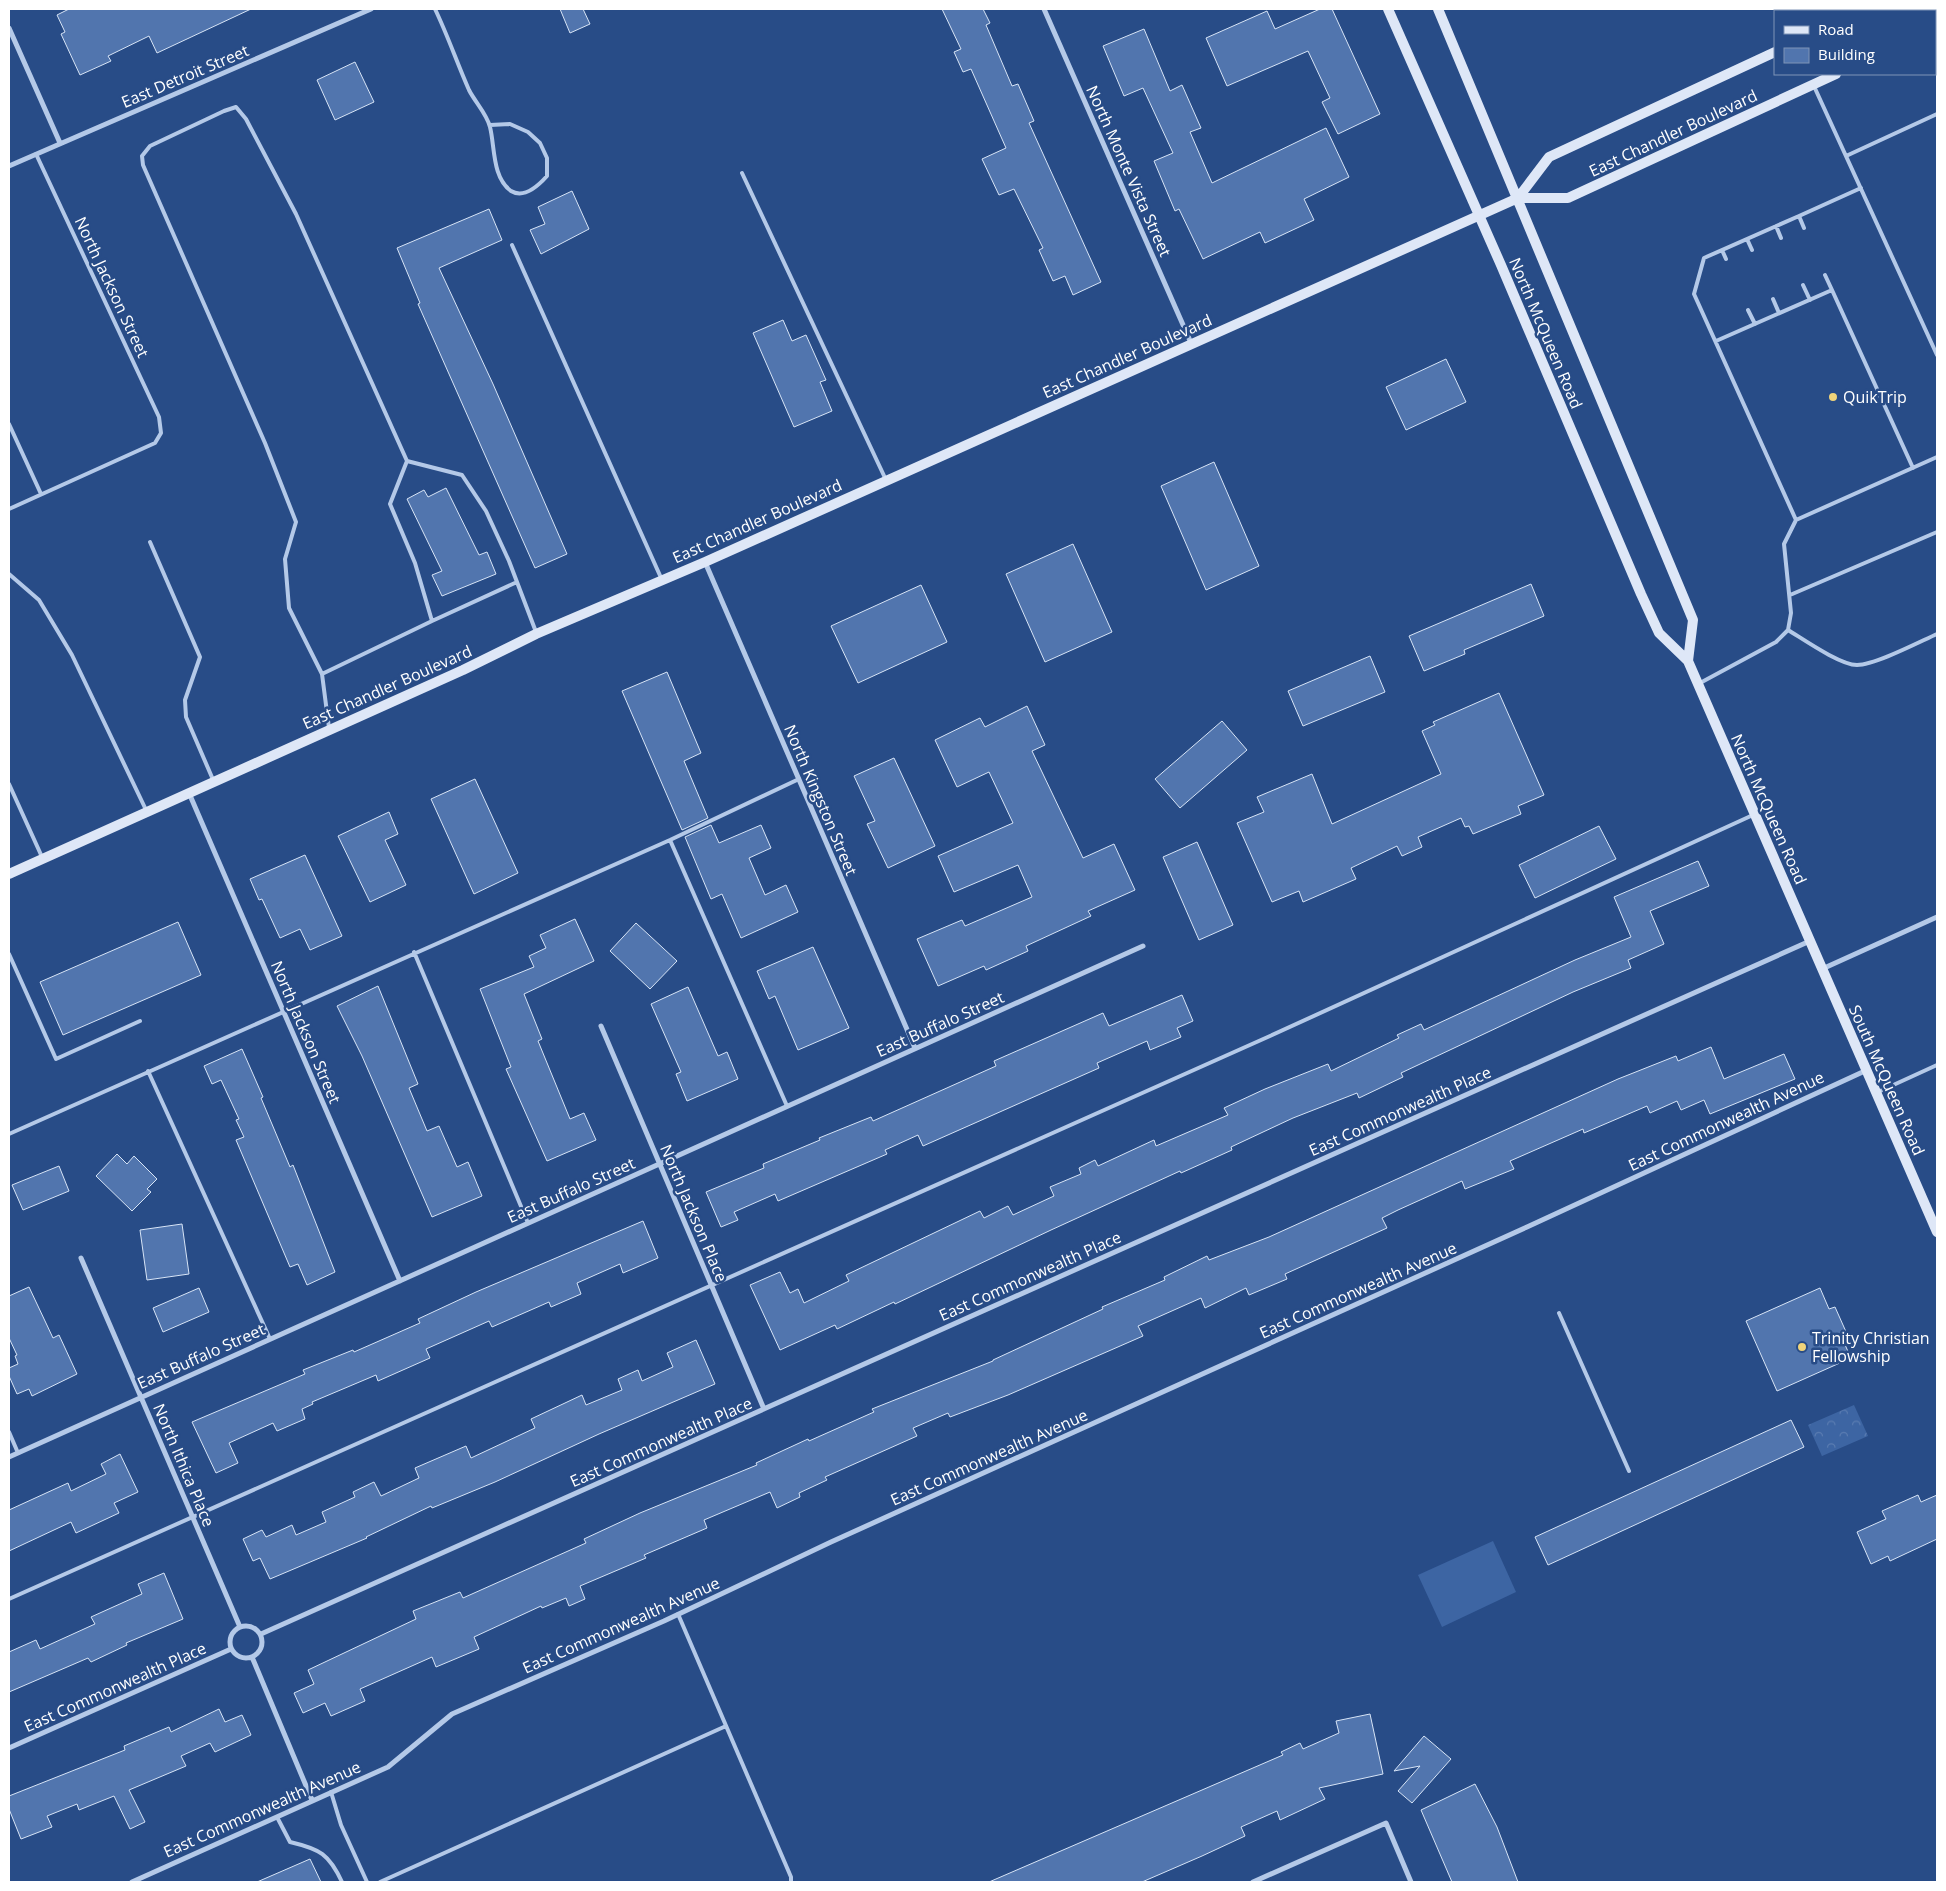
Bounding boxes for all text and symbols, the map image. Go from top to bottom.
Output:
legend [1774,10,1936,75]
text: Road [1818,19,1854,39]
street label: East Detroit Street [118,39,252,113]
text: Building [1818,44,1875,64]
street label: North Monte Vista Street [1081,82,1177,260]
street label: East Chandler Boulevard [1585,84,1761,182]
street label: North Jackson Street [70,213,154,361]
street label: North McQueen Road [1504,254,1588,412]
street label: East Chandler Boulevard [1039,309,1215,403]
place label: QuikTrip [1843,386,1907,408]
marker: QuikTrip [1827,391,1839,403]
street label: East Chandler Boulevard [669,474,845,568]
street label: East Chandler Boulevard [299,640,475,734]
street label: North Kingston Street [779,721,863,879]
street label: North McQueen Road [1726,730,1812,888]
street label: North Jackson Street [266,957,346,1107]
street label: East Buffalo Street [873,986,1008,1062]
street label: South McQueen Road [1844,1001,1930,1159]
street label: East Commonwealth Place [1305,1061,1495,1161]
street label: East Commonwealth Avenue [1625,1066,1828,1176]
street label: North Jackson Place [655,1141,733,1285]
street label: East Buffalo Street [504,1152,639,1228]
street label: East Commonwealth Place [935,1226,1125,1326]
street label: East Commonwealth Avenue [1256,1236,1460,1344]
street label: East Buffalo Street [134,1318,269,1394]
place label: Trinity Christian Fellowship [1812,1327,1930,1367]
marker: Trinity Christian Fellowship [1796,1341,1808,1353]
street label: East Commonwealth Place [566,1392,756,1492]
street label: North Ithica Place [148,1400,220,1530]
street label: East Commonwealth Avenue [887,1403,1091,1511]
street label: East Commonwealth Avenue [519,1571,723,1679]
street label: East Commonwealth Place [20,1637,210,1737]
street label: East Commonwealth Avenue [160,1755,364,1863]

